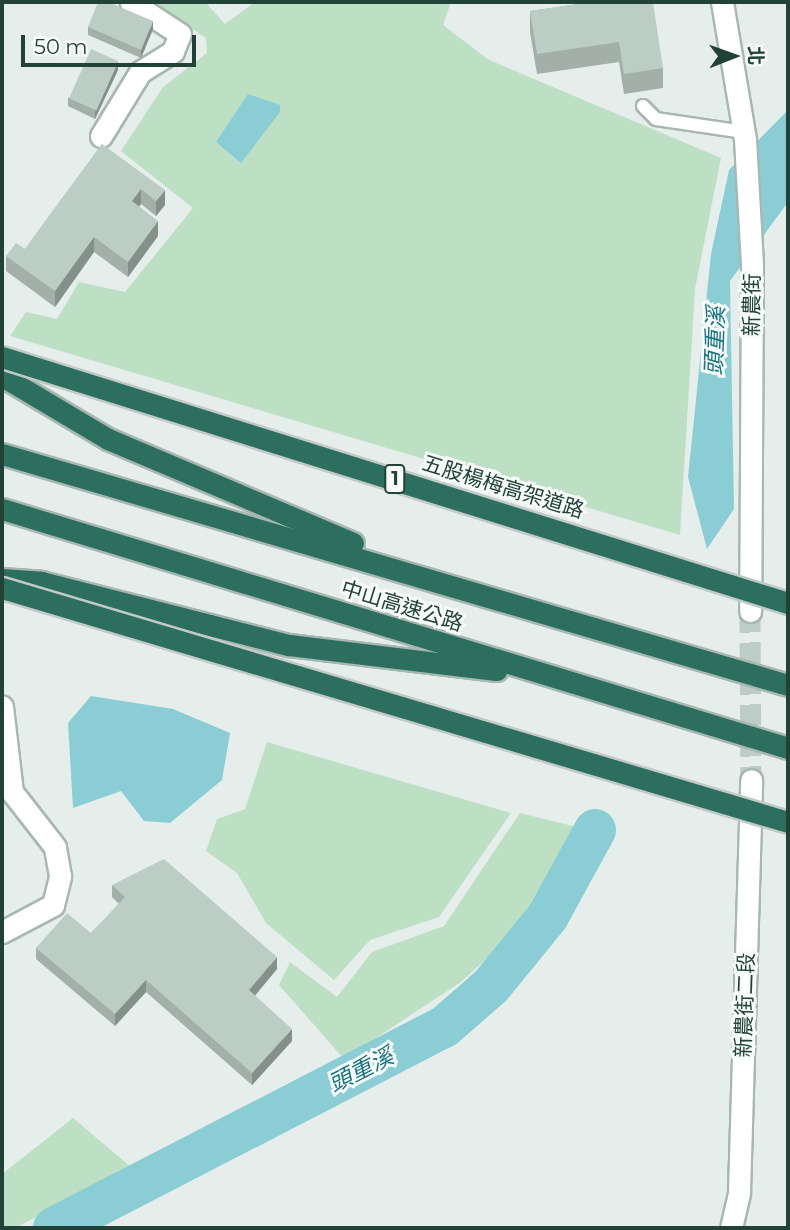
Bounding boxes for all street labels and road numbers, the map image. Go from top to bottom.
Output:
street label: 新農街 [739,273,765,337]
street label: 五股楊梅高架道路 [419,450,587,524]
road number: 1 [383,464,407,494]
street label: 中山高速公路 [338,576,466,636]
street label: 新農街二段 [731,952,759,1058]

